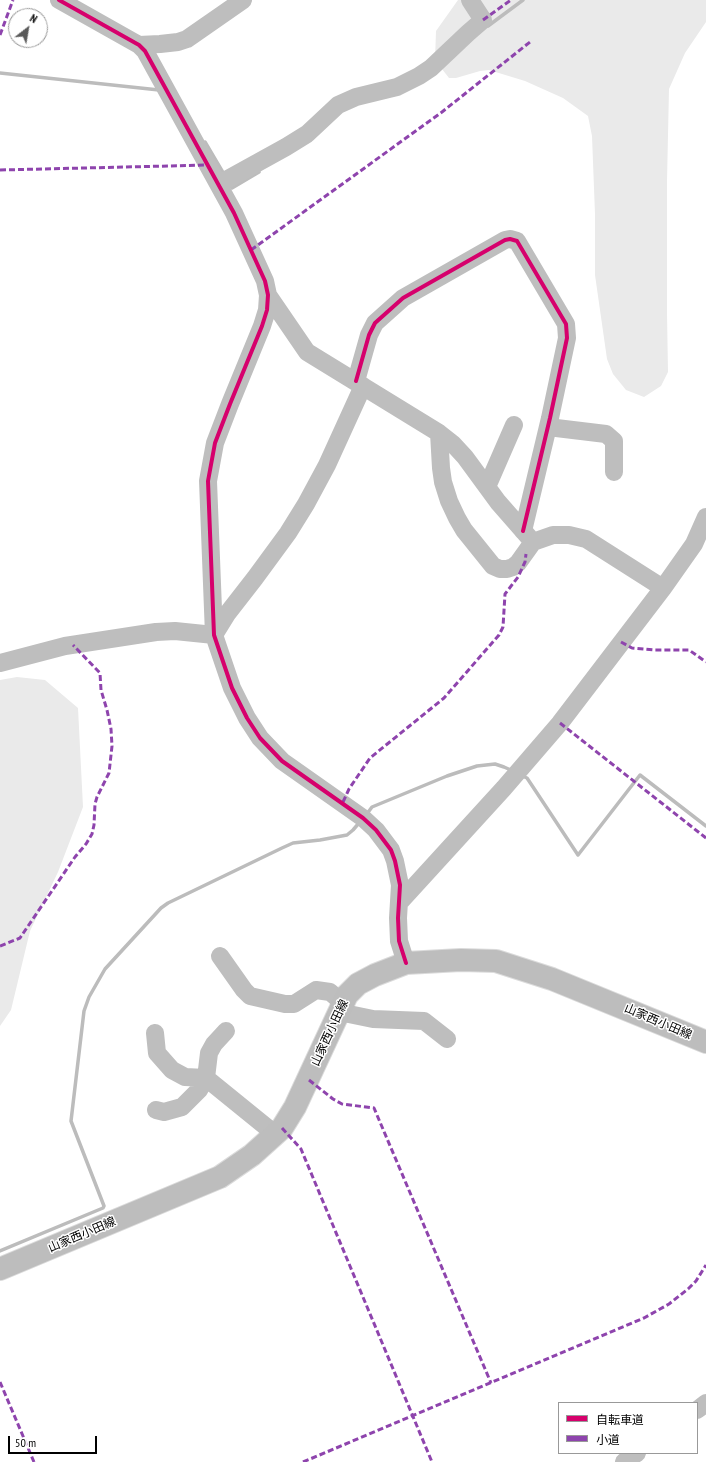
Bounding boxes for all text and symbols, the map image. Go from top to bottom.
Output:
north arrow [8,8,48,48]
text: N [28,11,40,26]
street label: 山家西小田線 [308,997,352,1069]
street label: 山家西小田線 [622,1001,694,1043]
street label: 山家西小田線 [46,1214,118,1256]
legend [558,1402,698,1454]
text: 自転車道 [596,1412,644,1427]
scale bar [10,1428,99,1454]
text: 小道 [596,1432,620,1447]
text: 50 m [15,1435,36,1450]

